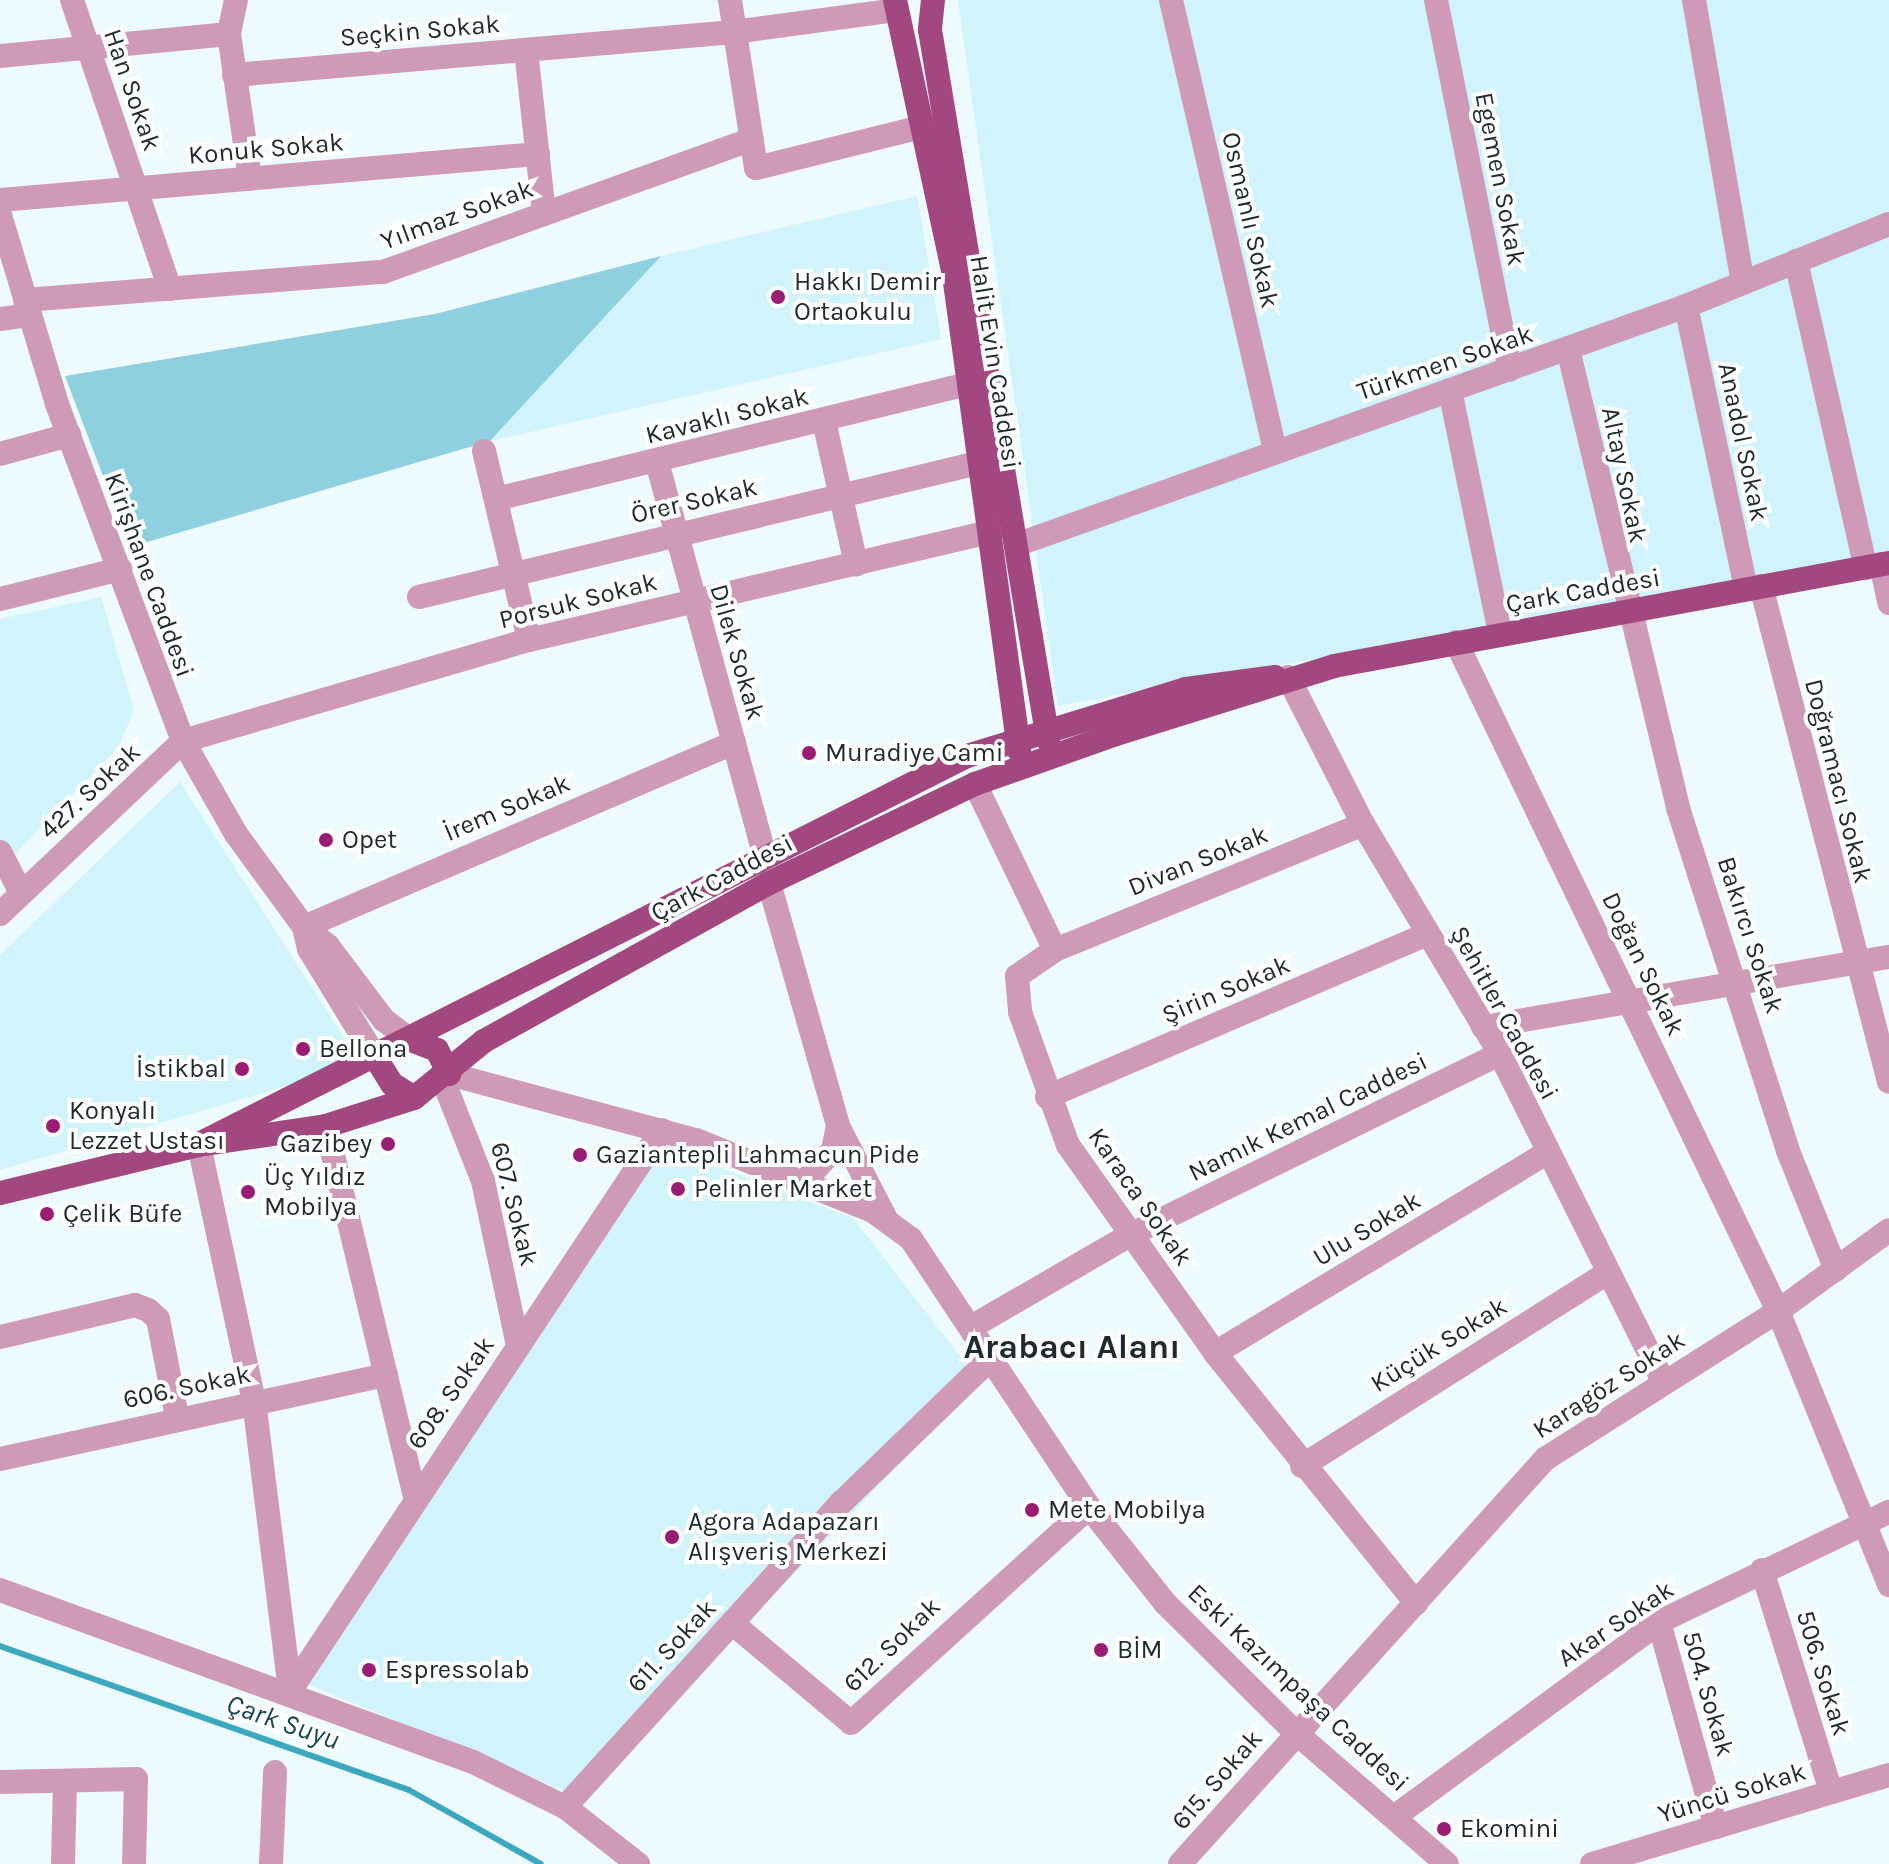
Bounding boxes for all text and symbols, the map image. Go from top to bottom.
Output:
street label: Seçkin Sokak [339,8,501,54]
street label: Han Sokak [97,25,167,155]
street label: Egemen Sokak [1468,90,1532,268]
street label: Konuk Sokak [187,127,345,171]
street label: Osmanlı Sokak [1215,129,1285,311]
street label: Yılmaz Sokak [376,173,538,257]
street label: Halit Evin Caddesi [963,253,1027,471]
place label: Hakkı Demir Ortaokulu [794,266,941,328]
marker: Hakkı Demir Ortaokulu [769,288,787,306]
street label: Türkmen Sokak [1353,318,1537,408]
street label: Anadol Sokak [1711,360,1775,524]
street label: Kavaklı Sokak [642,381,812,451]
street label: Altay Sokak [1594,404,1654,546]
street label: Kirişhane Caddesi [98,468,200,682]
street label: Örer Sokak [628,471,760,531]
street label: Çark Caddesi [1503,562,1663,620]
street label: Porsuk Sokak [496,566,660,636]
street label: Dilek Sokak [703,580,771,724]
street label: Doğramacı Sokak [1798,676,1878,886]
street label: 427. Sokak [33,737,147,845]
place label: Muradiye Cami [825,737,1004,769]
marker: Muradiye Cami [800,744,818,762]
street label: İrem Sokak [439,767,575,849]
street label: Divan Sokak [1124,819,1272,903]
place label: Opet [342,824,397,856]
street label: Çark Caddesi [646,828,798,928]
marker: Opet [317,831,335,849]
street label: Bakırcı Sokak [1710,853,1790,1017]
street label: Doğan Sokak [1595,887,1691,1041]
street label: Şehitler Caddesi [1443,920,1565,1106]
street label: Şirin Sokak [1157,949,1295,1031]
place label: Bellona [319,1033,407,1065]
marker: Bellona [294,1040,312,1058]
street label: Namık Kemal Caddesi [1183,1046,1433,1188]
place label: İstikbal [136,1053,226,1085]
marker: İstikbal [233,1060,251,1078]
place label: Konyalı Lezzet Ustası [69,1095,225,1156]
marker: Konyalı Lezzet Ustası [44,1117,62,1135]
street label: Karaca Sokak [1081,1122,1199,1272]
place label: Gazibey [280,1128,372,1160]
marker: Gazibey [379,1135,397,1153]
street label: 607. Sokak [484,1139,544,1269]
place label: Gaziantepli Lahmacun Pide [596,1139,919,1171]
marker: Gaziantepli Lahmacun Pide [571,1146,589,1164]
place label: Üç Yıldız Mobilya [264,1161,365,1222]
place label: Pelinler Market [694,1173,872,1205]
marker: Pelinler Market [669,1180,687,1198]
marker: Üç Yıldız Mobilya [239,1183,257,1201]
street label: Ulu Sokak [1308,1185,1426,1273]
place label: Çelik Büfe [63,1198,182,1230]
marker: Çelik Büfe [38,1205,56,1223]
street label: Küçük Sokak [1365,1291,1513,1399]
street label: Karagöz Sokak [1527,1324,1691,1446]
district label: Arabacı Alanı [964,1328,1180,1368]
street label: 608. Sokak [401,1331,501,1455]
street label: 606. Sokak [120,1358,254,1416]
place label: Mete Mobilya [1048,1494,1206,1526]
marker: Mete Mobilya [1023,1501,1041,1519]
place label: Agora Adapazarı Alışveriş Merkezi [688,1506,888,1568]
marker: Agora Adapazarı Alışveriş Merkezi [663,1528,681,1546]
street label: Akar Sokak [1552,1574,1680,1674]
street label: Eski Kazımpaşa Caddesi [1181,1577,1415,1799]
street label: 612. Sokak [837,1591,947,1699]
street label: 611. Sokak [621,1593,723,1699]
street label: 506. Sokak [1789,1607,1857,1739]
street label: 504. Sokak [1675,1628,1741,1760]
place label: BİM [1117,1634,1162,1666]
marker: BİM [1092,1641,1110,1659]
place label: Espressolab [385,1654,530,1686]
marker: Espressolab [360,1661,378,1679]
water label: Çark Suyu [222,1687,344,1757]
street label: 615. Sokak [1165,1724,1269,1836]
street label: Yüncü Sokak [1654,1756,1810,1830]
place label: Ekomini [1460,1813,1559,1845]
marker: Ekomini [1435,1820,1453,1838]

